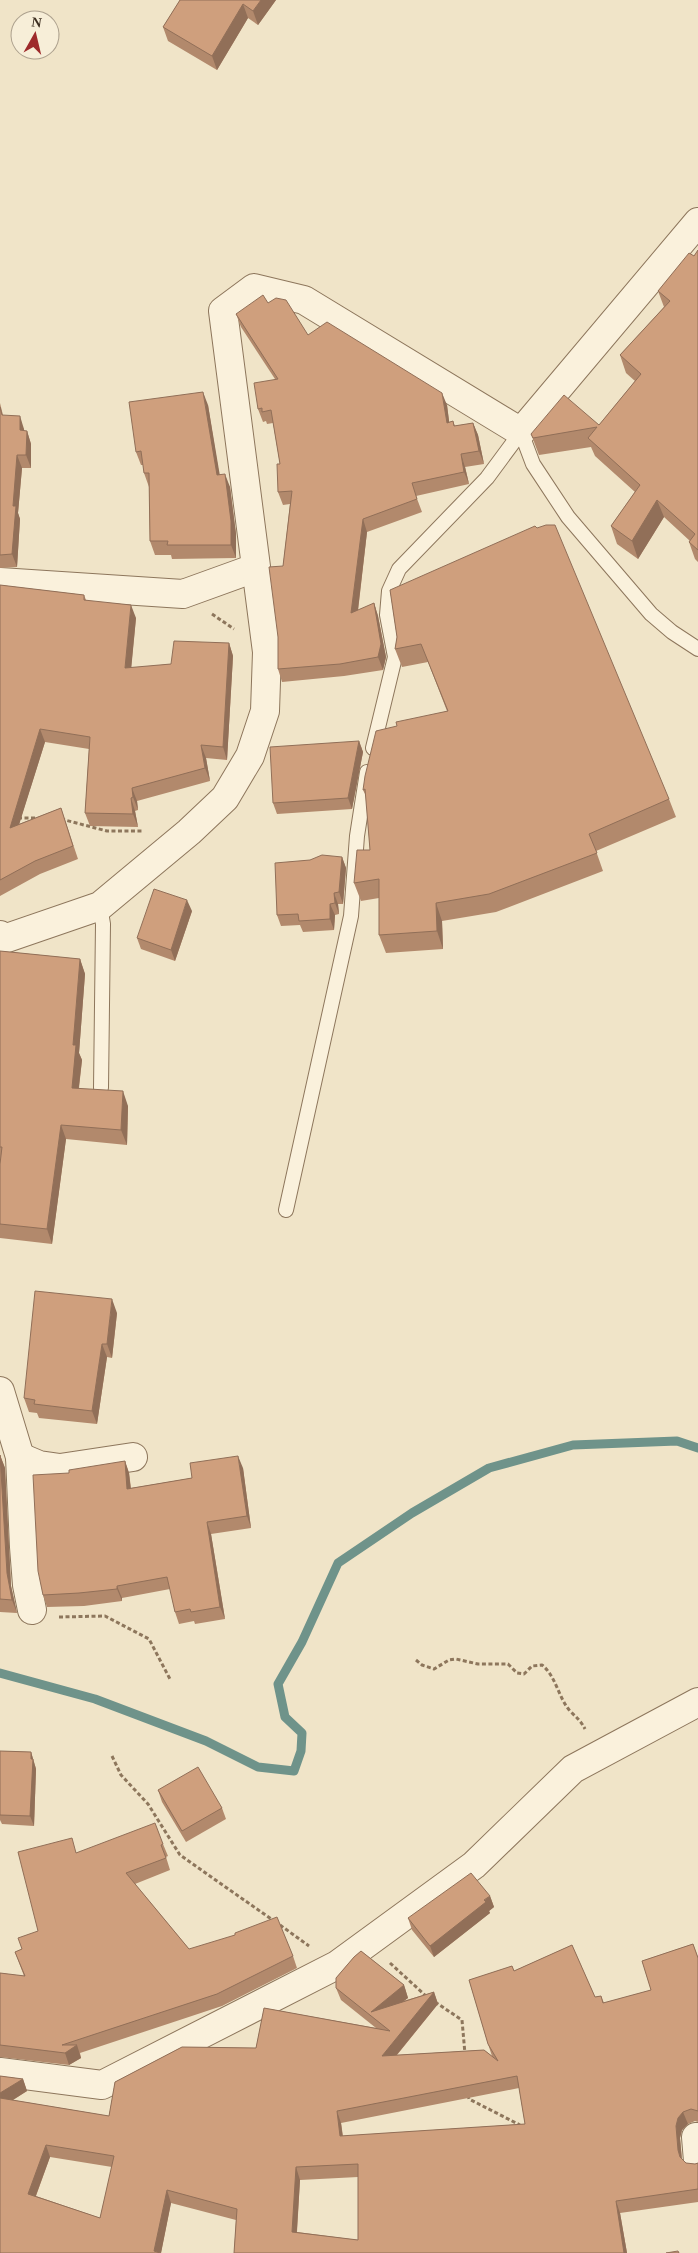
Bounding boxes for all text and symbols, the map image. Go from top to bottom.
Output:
north arrow [10,10,60,60]
text: N [31,14,43,31]

